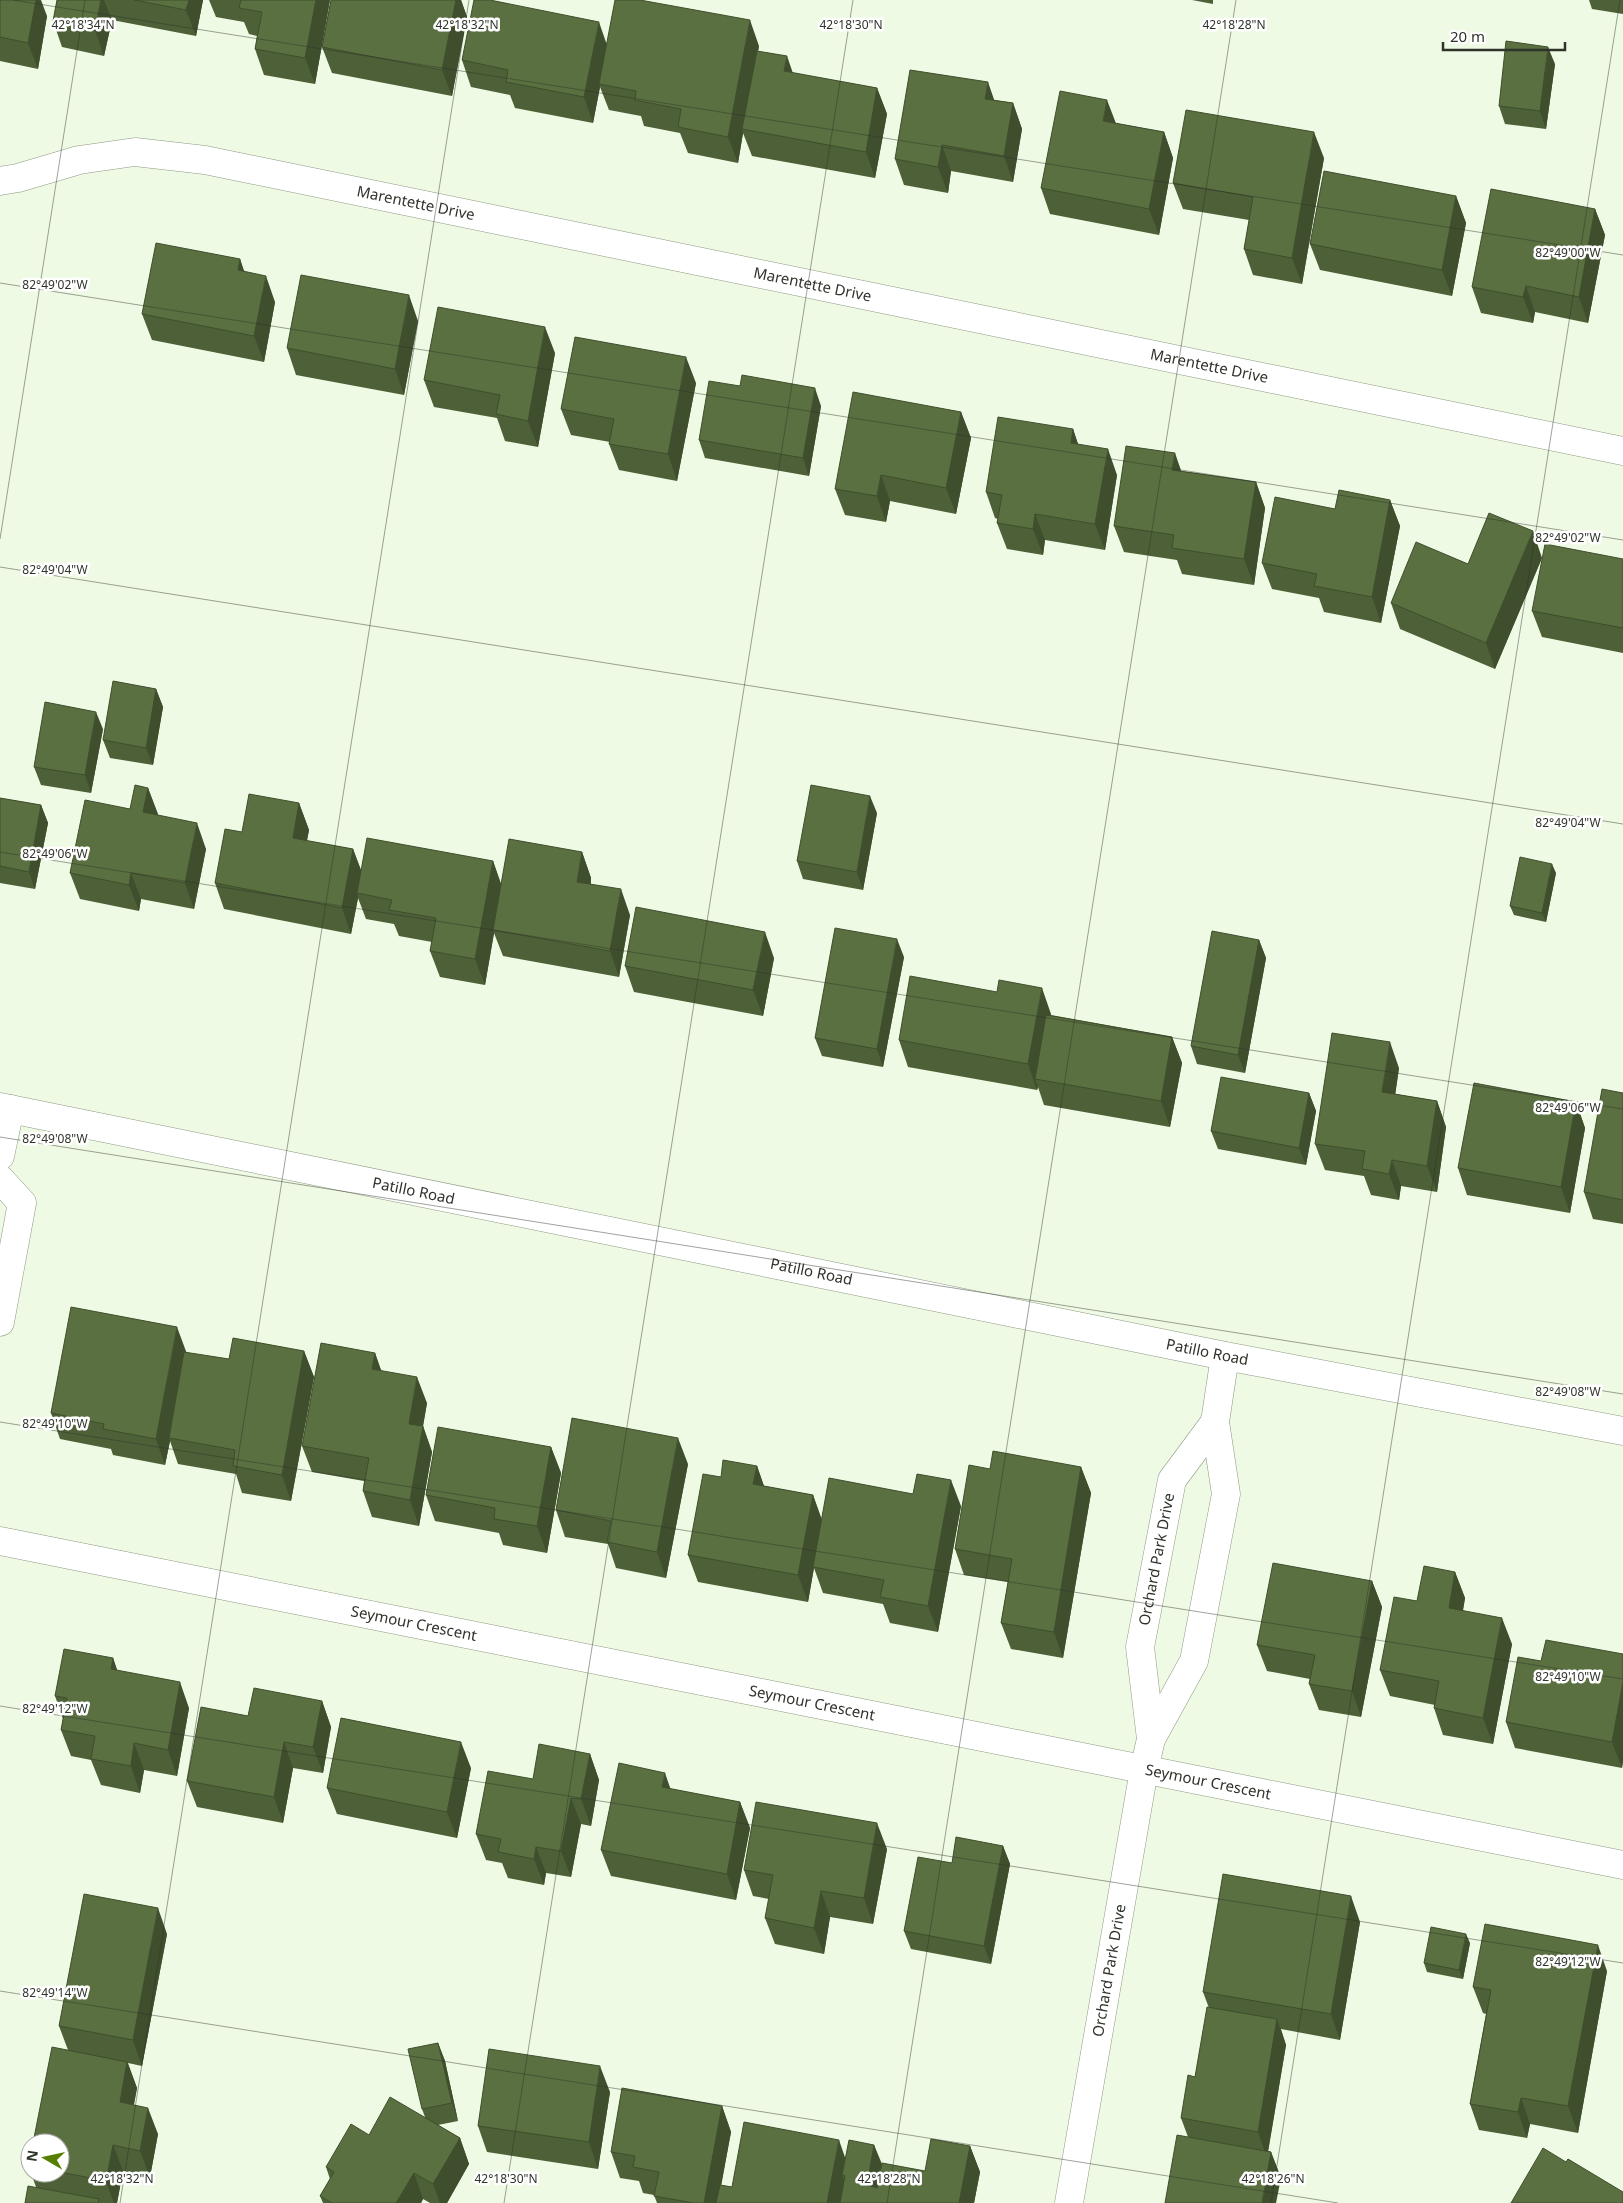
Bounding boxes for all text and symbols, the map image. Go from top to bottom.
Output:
text: 42°18'34"N [51,16,115,33]
text: 42°18'32"N [435,16,499,33]
text: 42°18'30"N [819,16,883,33]
text: 42°18'28"N [1202,16,1266,33]
scale bar [1443,20,1566,52]
text: 20 m [1450,26,1485,46]
street label: Marentette Drive [355,180,477,224]
text: 82°49'00"W [1535,244,1601,261]
street label: Marentette Drive [752,262,873,306]
text: 82°49'02"W [22,276,88,293]
street label: Marentette Drive [1149,343,1270,387]
text: 82°49'02"W [1535,529,1601,546]
text: 82°49'04"W [22,561,88,578]
text: 82°49'04"W [1535,814,1601,831]
text: 82°49'06"W [22,845,88,862]
text: 82°49'06"W [1535,1099,1601,1116]
text: 82°49'08"W [22,1130,88,1147]
street label: Patillo Road [371,1172,457,1208]
street label: Patillo Road [769,1253,855,1289]
street label: Patillo Road [1165,1333,1250,1369]
text: 82°49'08"W [1535,1383,1601,1400]
text: 82°49'10"W [22,1415,88,1432]
street label: Orchard Park Drive [1133,1491,1178,1627]
street label: Seymour Crescent [349,1600,479,1645]
text: 82°49'10"W [1535,1668,1601,1685]
street label: Seymour Crescent [747,1680,877,1725]
text: 82°49'12"W [22,1700,88,1717]
street label: Seymour Crescent [1144,1759,1274,1804]
street label: Orchard Park Drive [1087,1902,1130,2038]
text: 82°49'12"W [1535,1953,1601,1970]
text: 82°49'14"W [22,1984,88,2001]
north arrow [20,2133,70,2183]
text: N [21,2149,42,2163]
text: 42°18'32"N [90,2170,154,2187]
text: 42°18'30"N [474,2170,538,2187]
text: 42°18'28"N [857,2170,921,2187]
text: 42°18'26"N [1241,2170,1305,2187]

